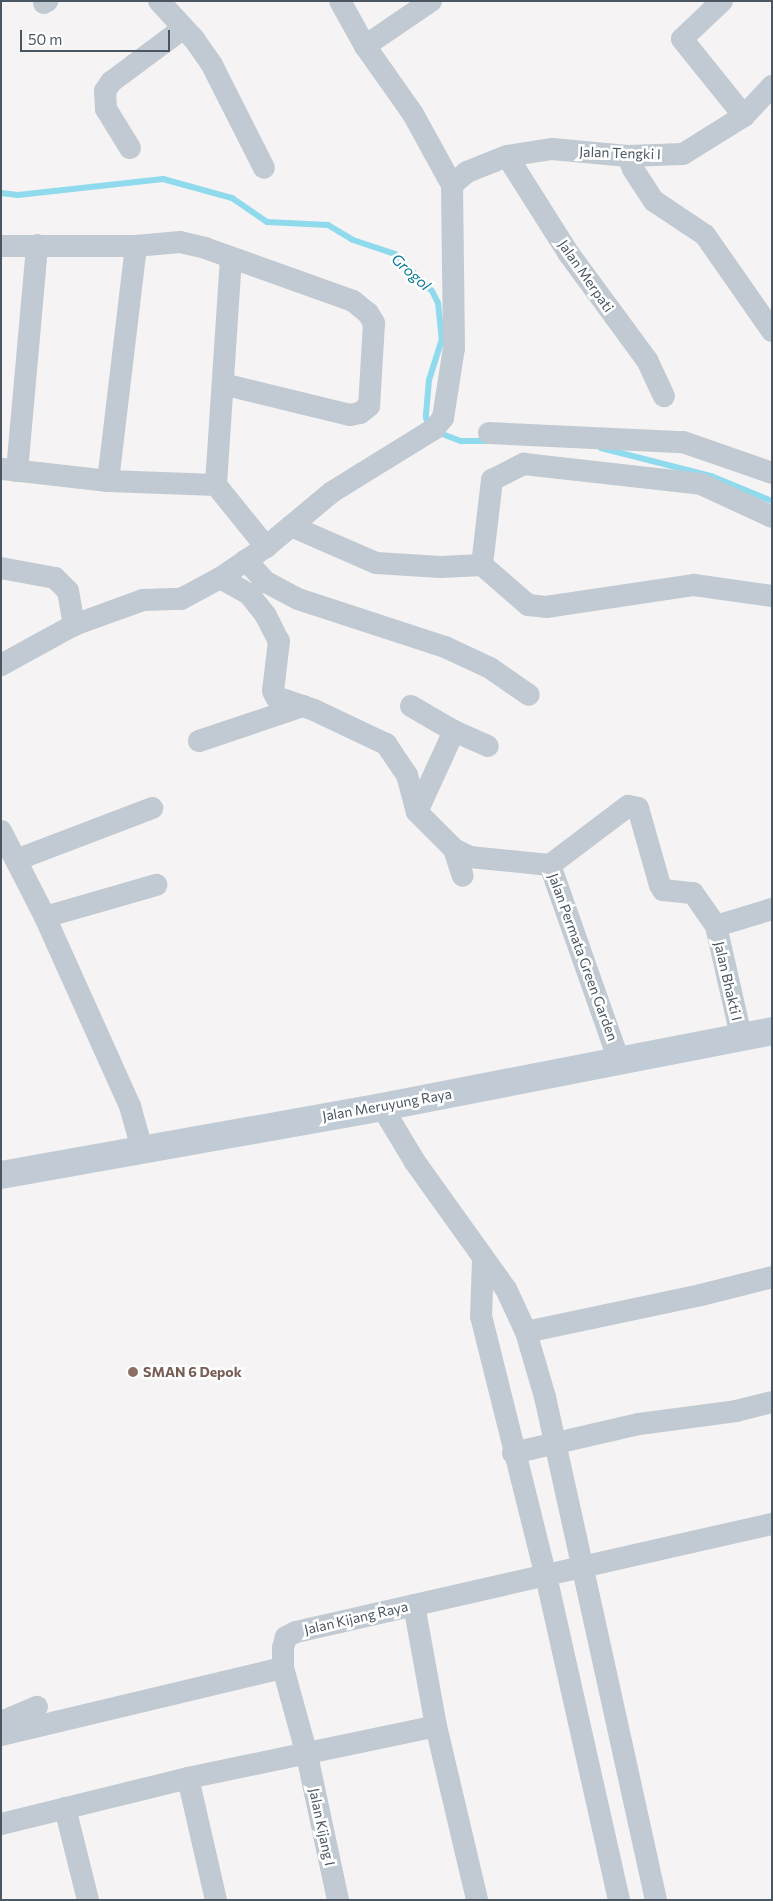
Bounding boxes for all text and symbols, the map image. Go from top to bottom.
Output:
scale bar [22,20,172,52]
text: 50 m [28,30,62,48]
street label: Jalan Tengki I [579,143,661,163]
street label: Jalan Merpati [555,237,617,315]
water label: Grogol [388,250,434,294]
street label: Jalan Permata Green Garden [545,871,621,1043]
street label: Jalan Bhakti I [711,940,745,1022]
street label: Jalan Meruyung Raya [321,1085,453,1125]
place label: SMAN 6 Depok [143,1364,242,1380]
marker: SMAN 6 Depok [127,1366,139,1378]
street label: Jalan Kijang Raya [302,1598,410,1638]
street label: Jalan Kijang I [306,1787,338,1867]

